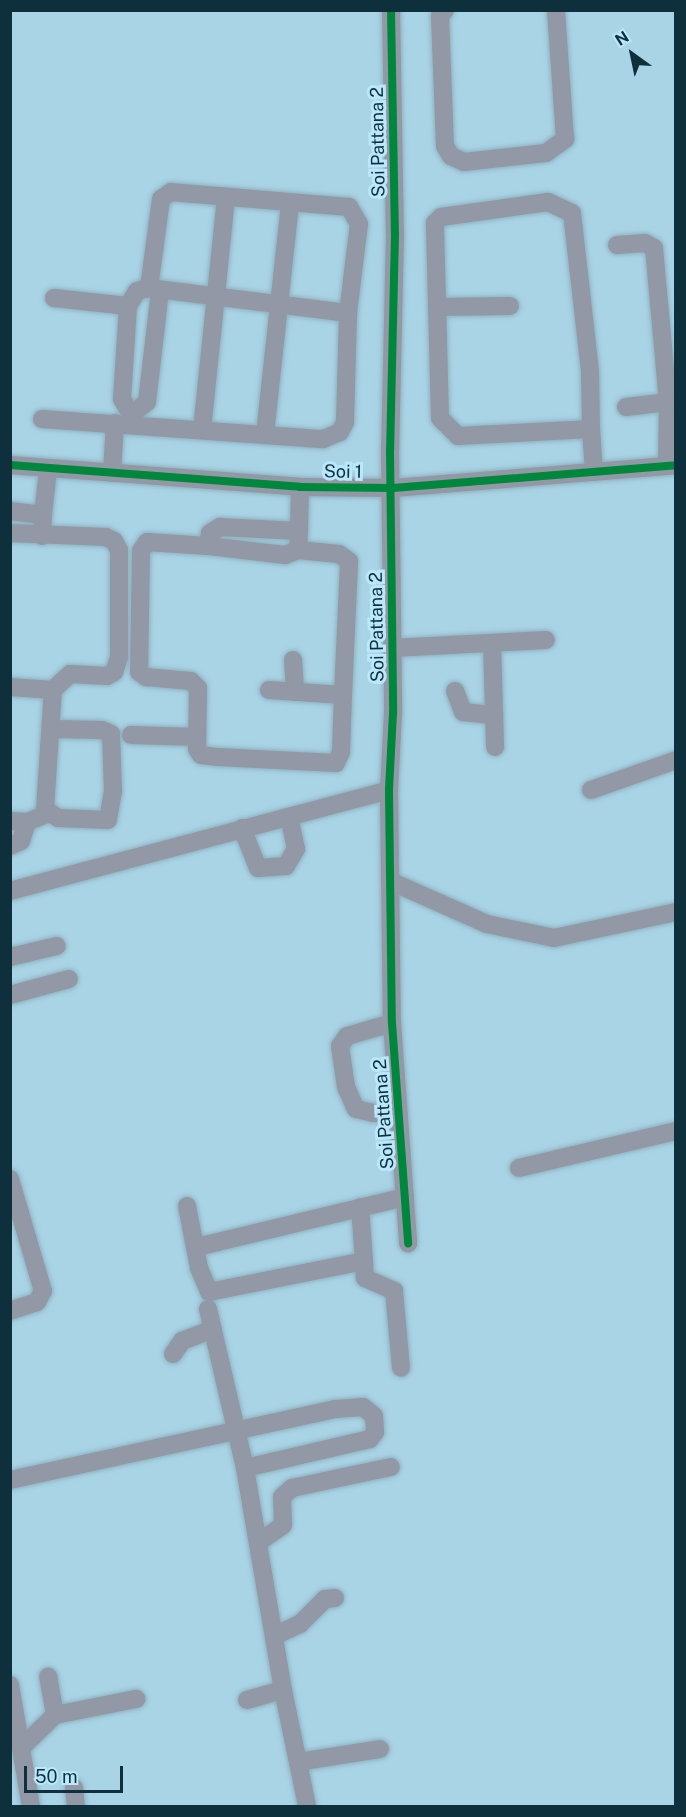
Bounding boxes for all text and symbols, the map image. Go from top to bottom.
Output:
north arrow [602,24,662,84]
text: N [611,27,632,50]
street label: Soi Pattana 2 [366,87,390,197]
street label: Soi 1 [324,461,362,483]
street label: Soi Pattana 2 [365,572,389,682]
street label: Soi Pattana 2 [369,1058,399,1170]
scale bar [27,1754,126,1792]
text: 50 m [35,1766,78,1787]

